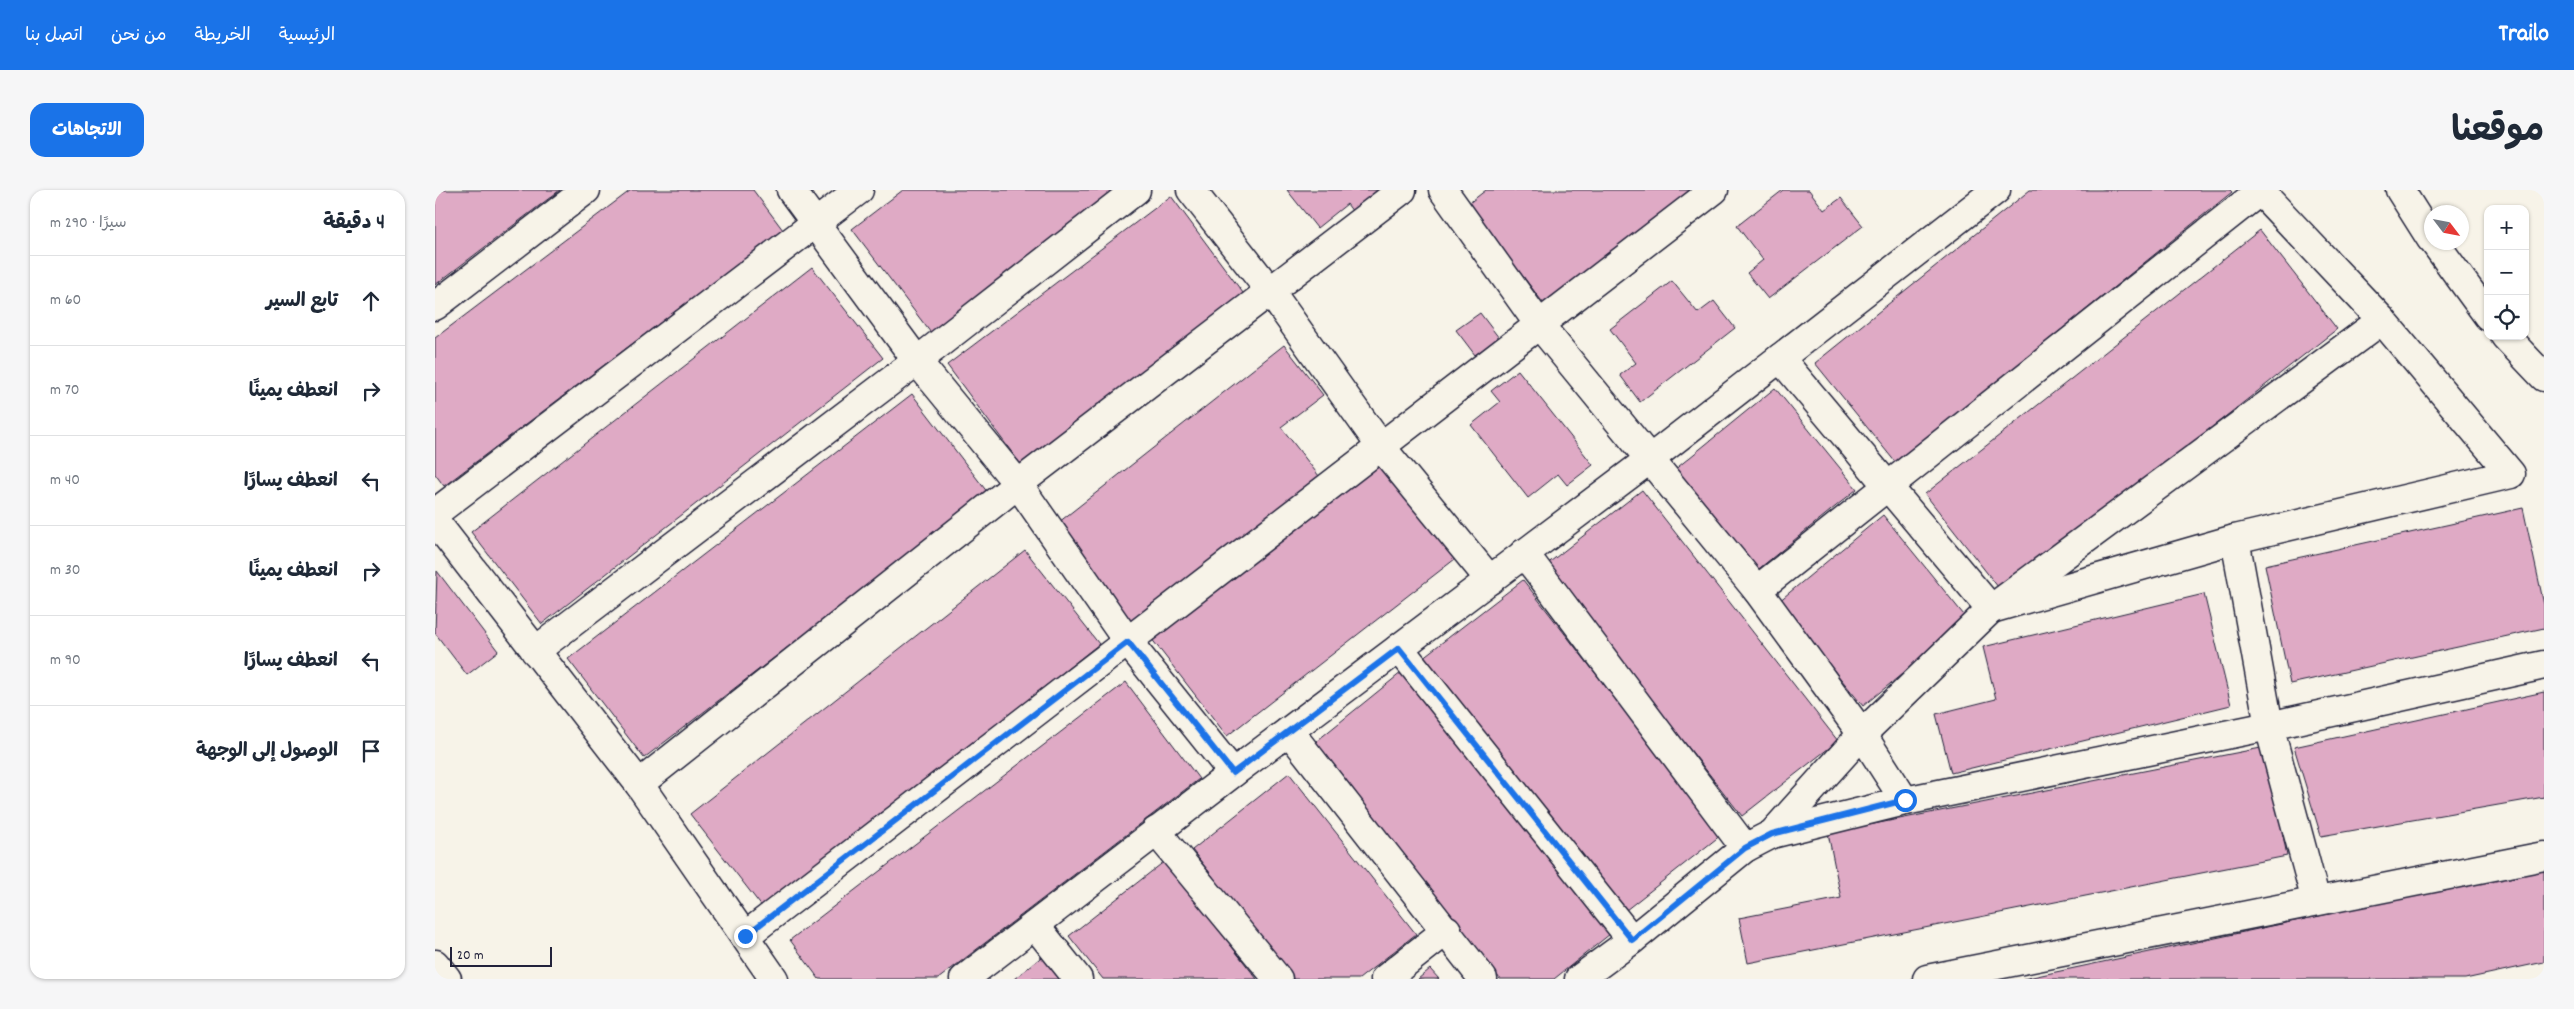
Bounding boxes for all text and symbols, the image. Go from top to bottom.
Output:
text: Trailo [2498,18,2549,52]
text: اتصل بنا [25,24,83,49]
text: من نحن [111,24,167,49]
text: الخريطة [195,24,251,49]
text: الرئيسية [279,24,335,49]
button: الاتجاهات [30,103,144,157]
text: موقعنا [2451,108,2544,158]
north arrow [2424,205,2469,250]
map controls [2484,205,2529,340]
button: + [2484,205,2529,250]
text: 4 دقيقة [323,209,385,239]
text: سيرًا · 290 m [50,212,127,235]
button: − [2484,250,2529,295]
icon: ahead [357,287,385,315]
text: 60 m [50,289,81,312]
text: تابع السير [266,289,338,316]
button: locate [2484,295,2529,340]
icon: right [357,377,385,405]
text: 70 m [50,379,80,402]
text: انعطف يمينًا [249,379,338,406]
icon: left [357,467,385,495]
text: 40 m [50,469,80,492]
text: انعطف يسارًا [244,469,338,496]
icon: right [357,557,385,585]
text: 30 m [50,559,81,582]
text: انعطف يمينًا [249,559,338,586]
icon: left [357,647,385,675]
text: 90 m [50,649,81,672]
text: انعطف يسارًا [244,649,338,676]
icon: arrive [357,737,385,765]
text: الوصول إلى الوجهة [196,739,338,766]
route start [1894,789,1917,812]
route end [734,925,757,948]
scale bar [450,944,553,967]
text: 20 m [457,946,484,966]

